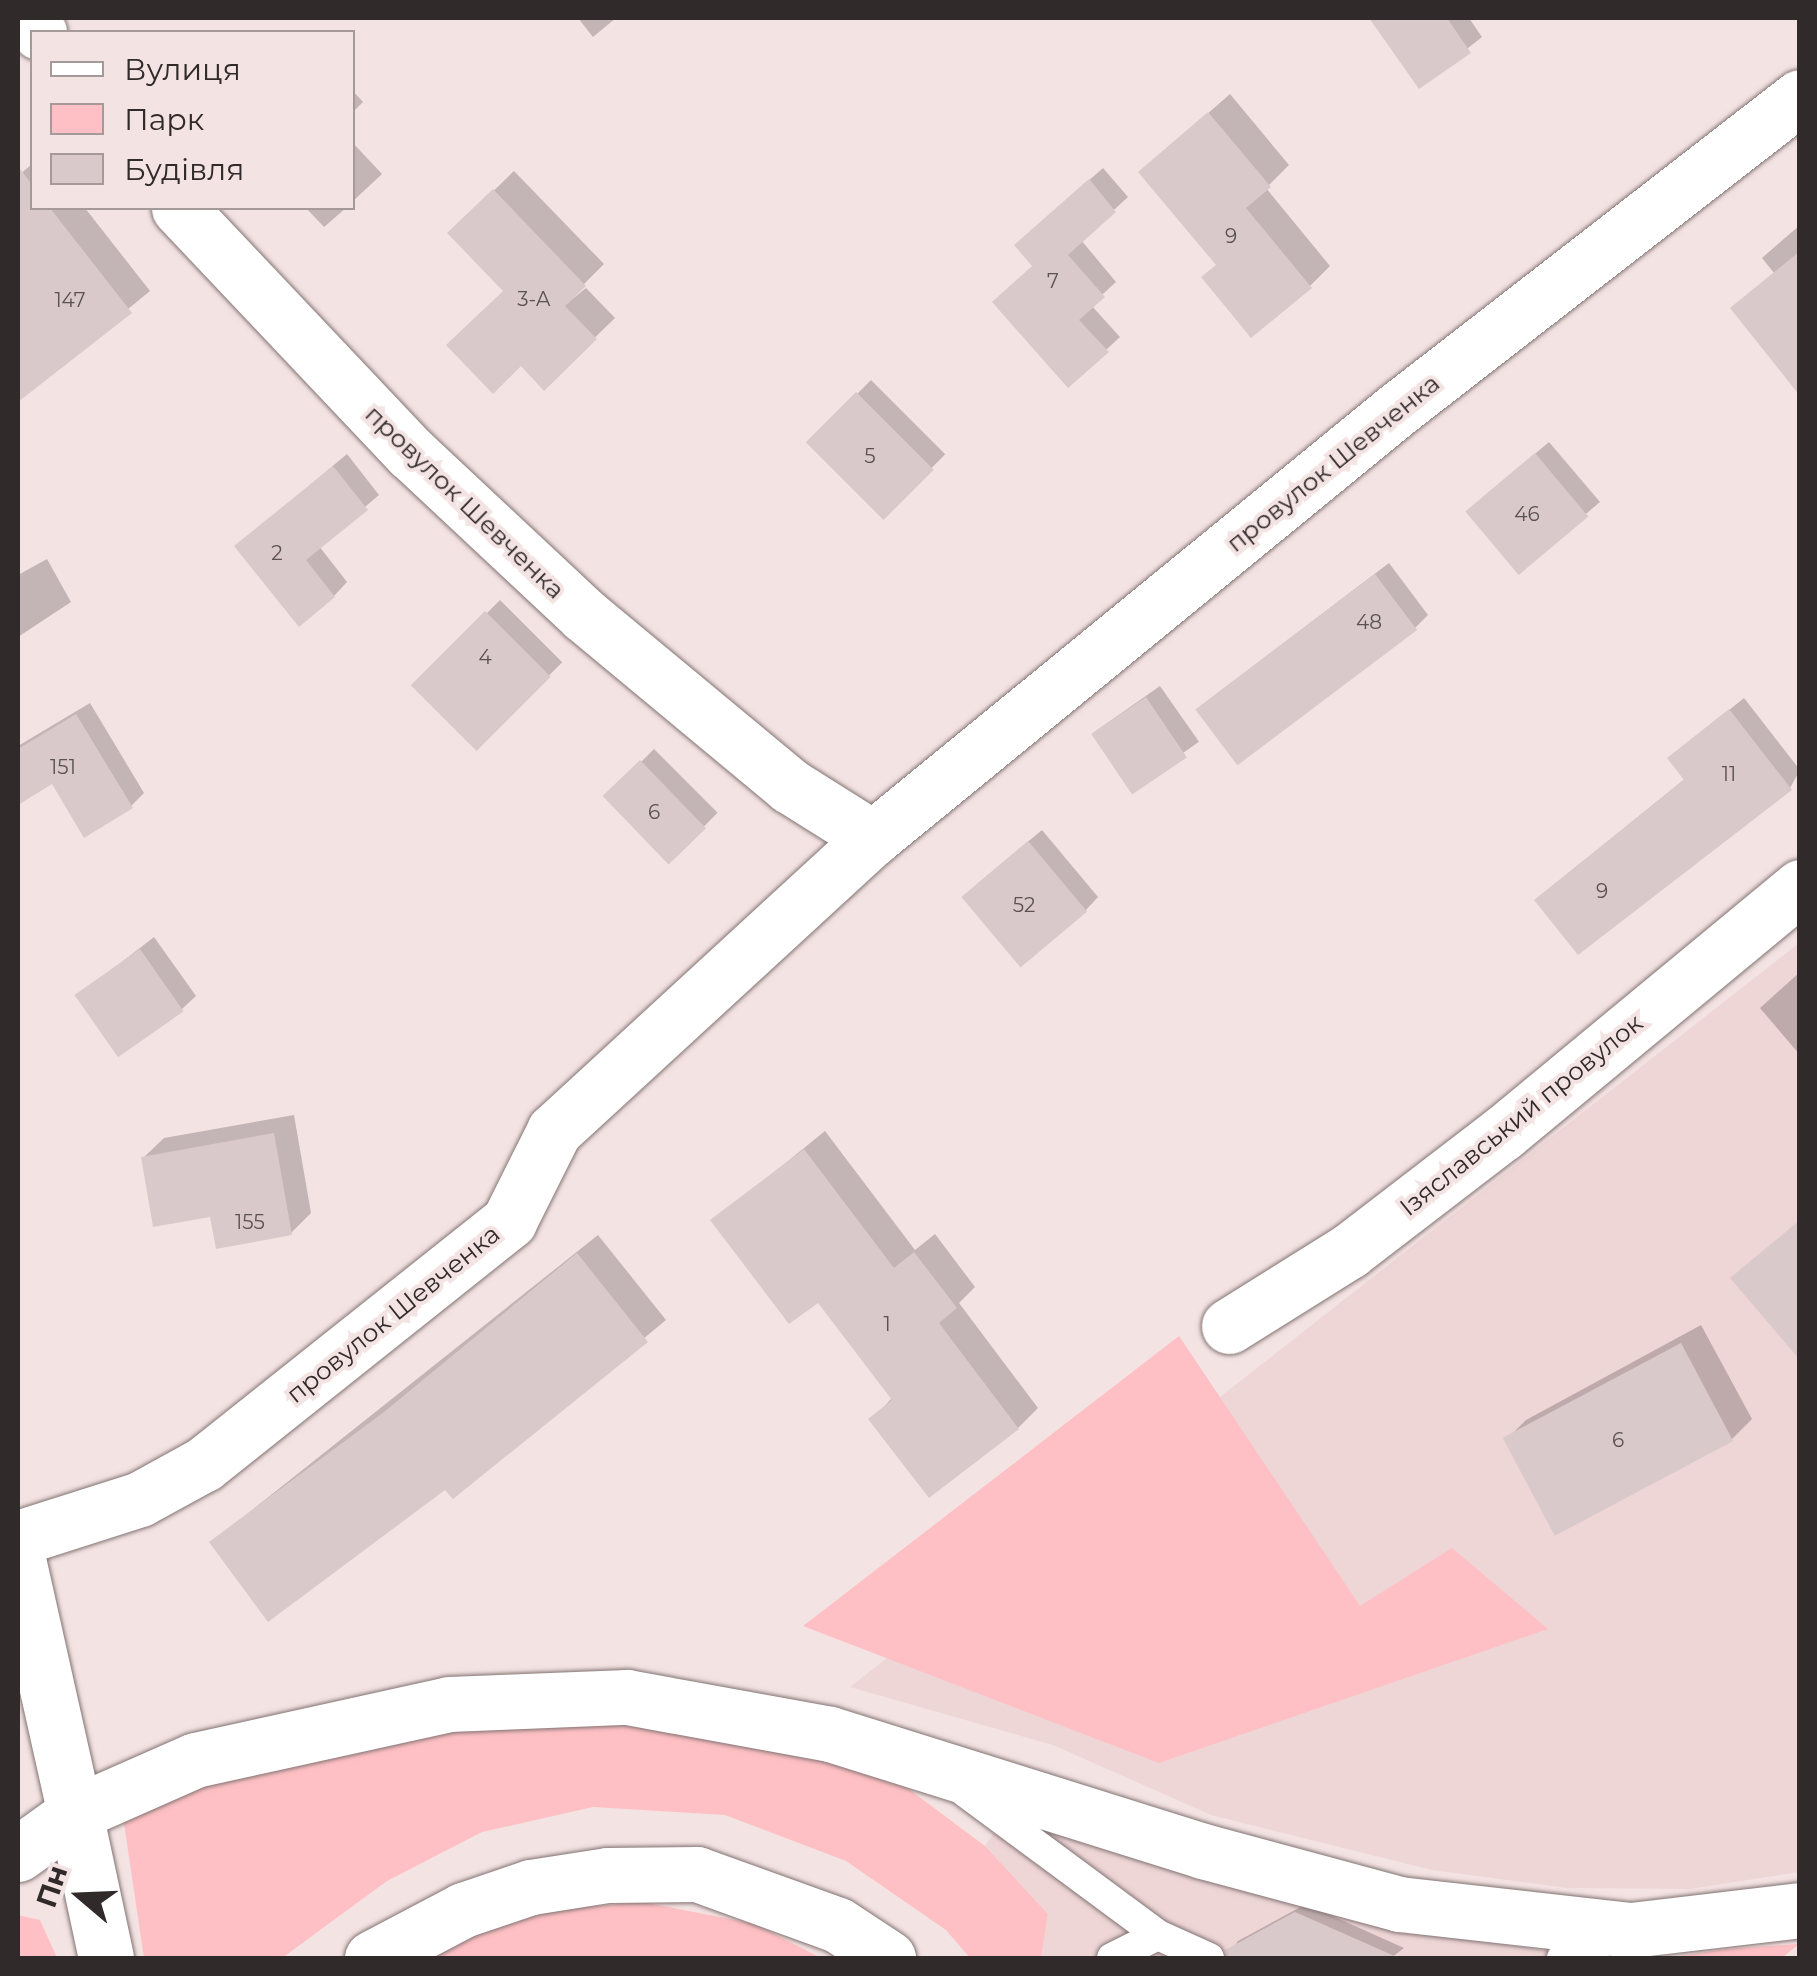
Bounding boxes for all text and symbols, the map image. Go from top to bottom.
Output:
legend [30,30,355,210]
text: Вулиця [124,51,241,88]
text: Парк [124,101,204,138]
text: Будівля [124,151,244,188]
house number: 9 [1225,224,1237,248]
house number: 7 [1047,269,1059,293]
house number: 3-А [517,287,551,311]
house number: 147 [54,288,86,312]
street label: провулок Шевченка [1220,368,1446,558]
street label: провулок Шевченка [359,399,571,605]
house number: 5 [864,444,876,468]
house number: 46 [1514,502,1540,526]
house number: 2 [271,541,283,565]
house number: 48 [1356,610,1382,634]
house number: 4 [478,645,492,669]
house number: 151 [50,755,76,779]
house number: 11 [1722,762,1736,786]
house number: 6 [648,800,660,824]
house number: 9 [1596,879,1608,903]
house number: 52 [1013,893,1035,917]
street label: Ізяславський провулок [1394,1008,1648,1222]
house number: 155 [235,1210,265,1234]
street label: провулок Шевченка [280,1219,506,1409]
house number: 1 [883,1312,891,1336]
house number: 6 [1612,1428,1624,1452]
north arrow [30,1846,130,1946]
text: Пн [29,1861,75,1912]

